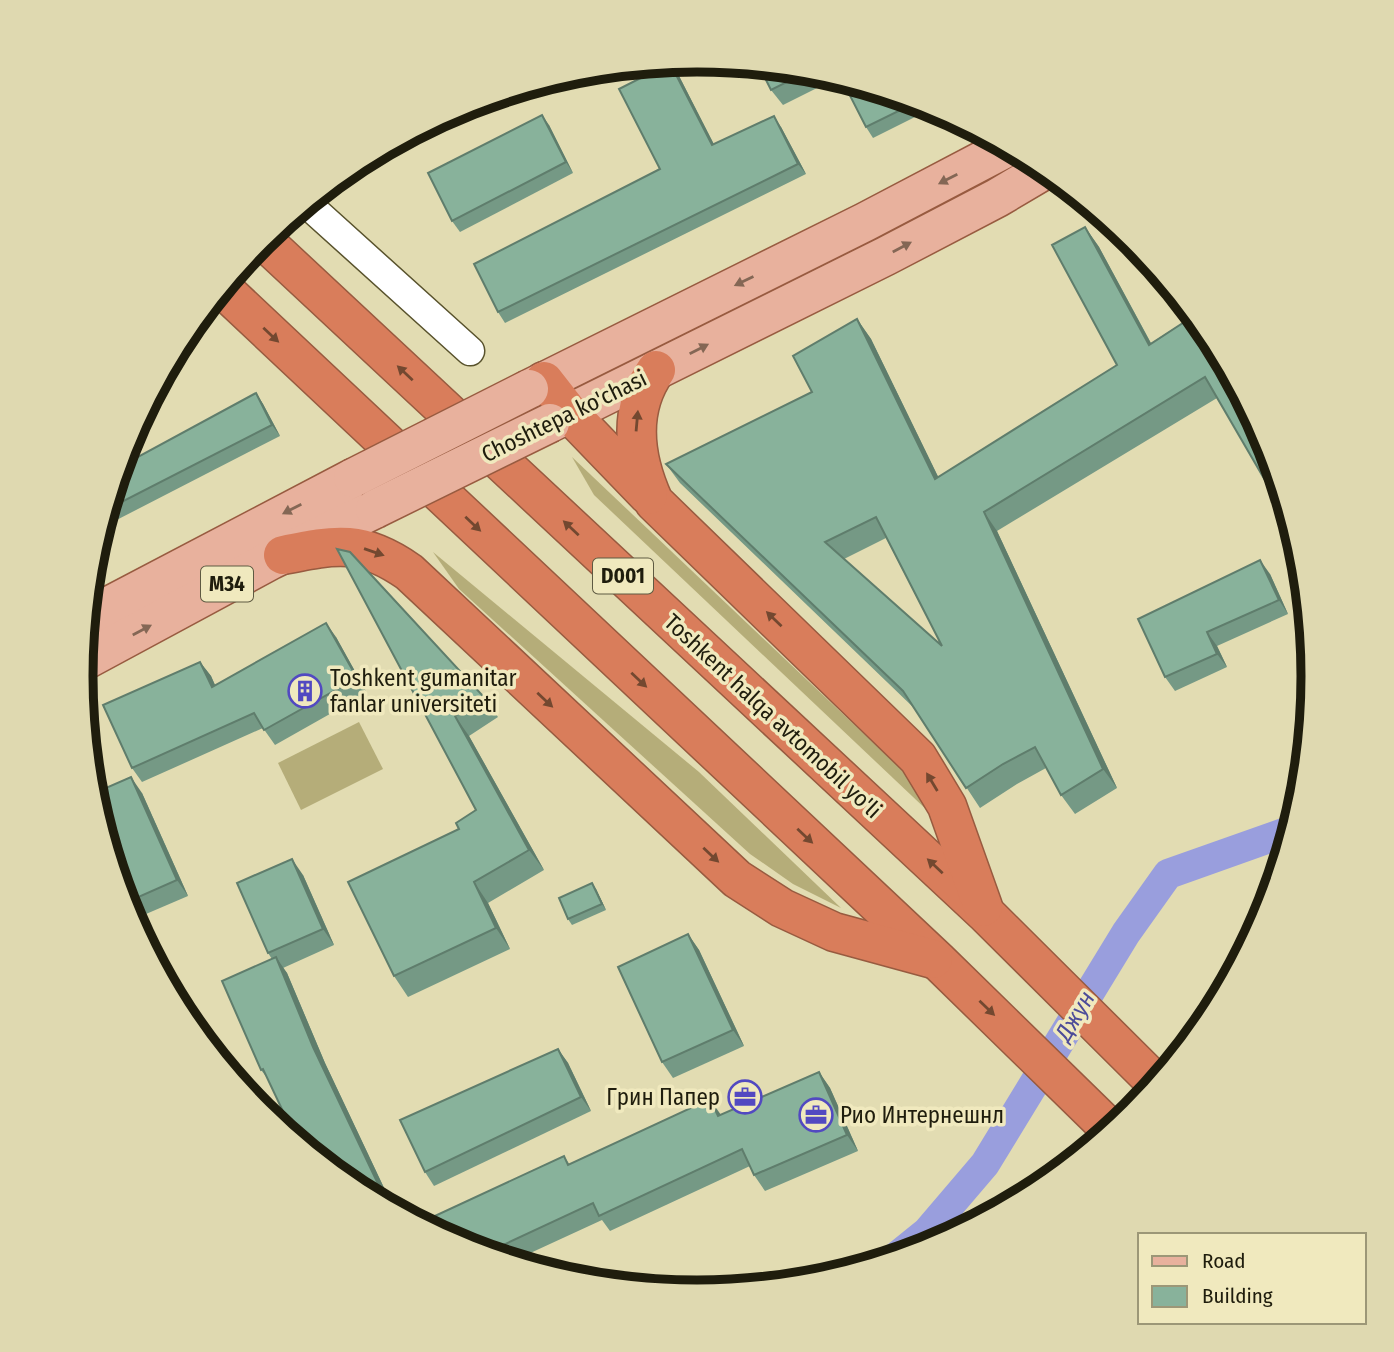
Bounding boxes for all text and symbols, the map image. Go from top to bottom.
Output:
one-way arrow [938,173,958,185]
one-way arrow [892,241,912,253]
one-way arrow [734,275,755,287]
one-way arrow [263,326,280,343]
one-way arrow [689,344,709,355]
street label: Choshtepa ko'chasi [477,364,651,468]
one-way arrow [397,365,414,381]
one-way arrow [632,410,643,432]
one-way arrow [282,503,302,514]
one-way arrow [464,516,482,532]
one-way arrow [563,520,580,536]
one-way arrow [363,547,384,558]
road number: D001 [593,558,653,594]
road number: M34 [201,566,253,602]
street label: Toshkent halqa avtomobil yo'li [659,608,887,824]
one-way arrow [766,610,783,627]
one-way arrow [132,624,152,636]
place label: Toshkent gumanitar fanlar universiteti [330,664,516,718]
one-way arrow [630,671,647,687]
building icon: Toshkent gumanitar fanlar universiteti [286,672,324,710]
one-way arrow [536,691,553,707]
one-way arrow [926,772,938,791]
one-way arrow [796,827,813,843]
one-way arrow [702,847,719,863]
one-way arrow [926,858,944,874]
water label: Джун [1048,986,1101,1048]
one-way arrow [978,1000,995,1016]
office icon: Грин Папер [726,1078,764,1116]
place label: Грин Папер [606,1083,720,1111]
office icon: Рио Интернешнл [797,1096,835,1134]
place label: Рио Интернешнл [840,1101,1004,1129]
legend [1138,1233,1366,1324]
text: Road [1202,1248,1246,1274]
text: Building [1202,1283,1273,1309]

